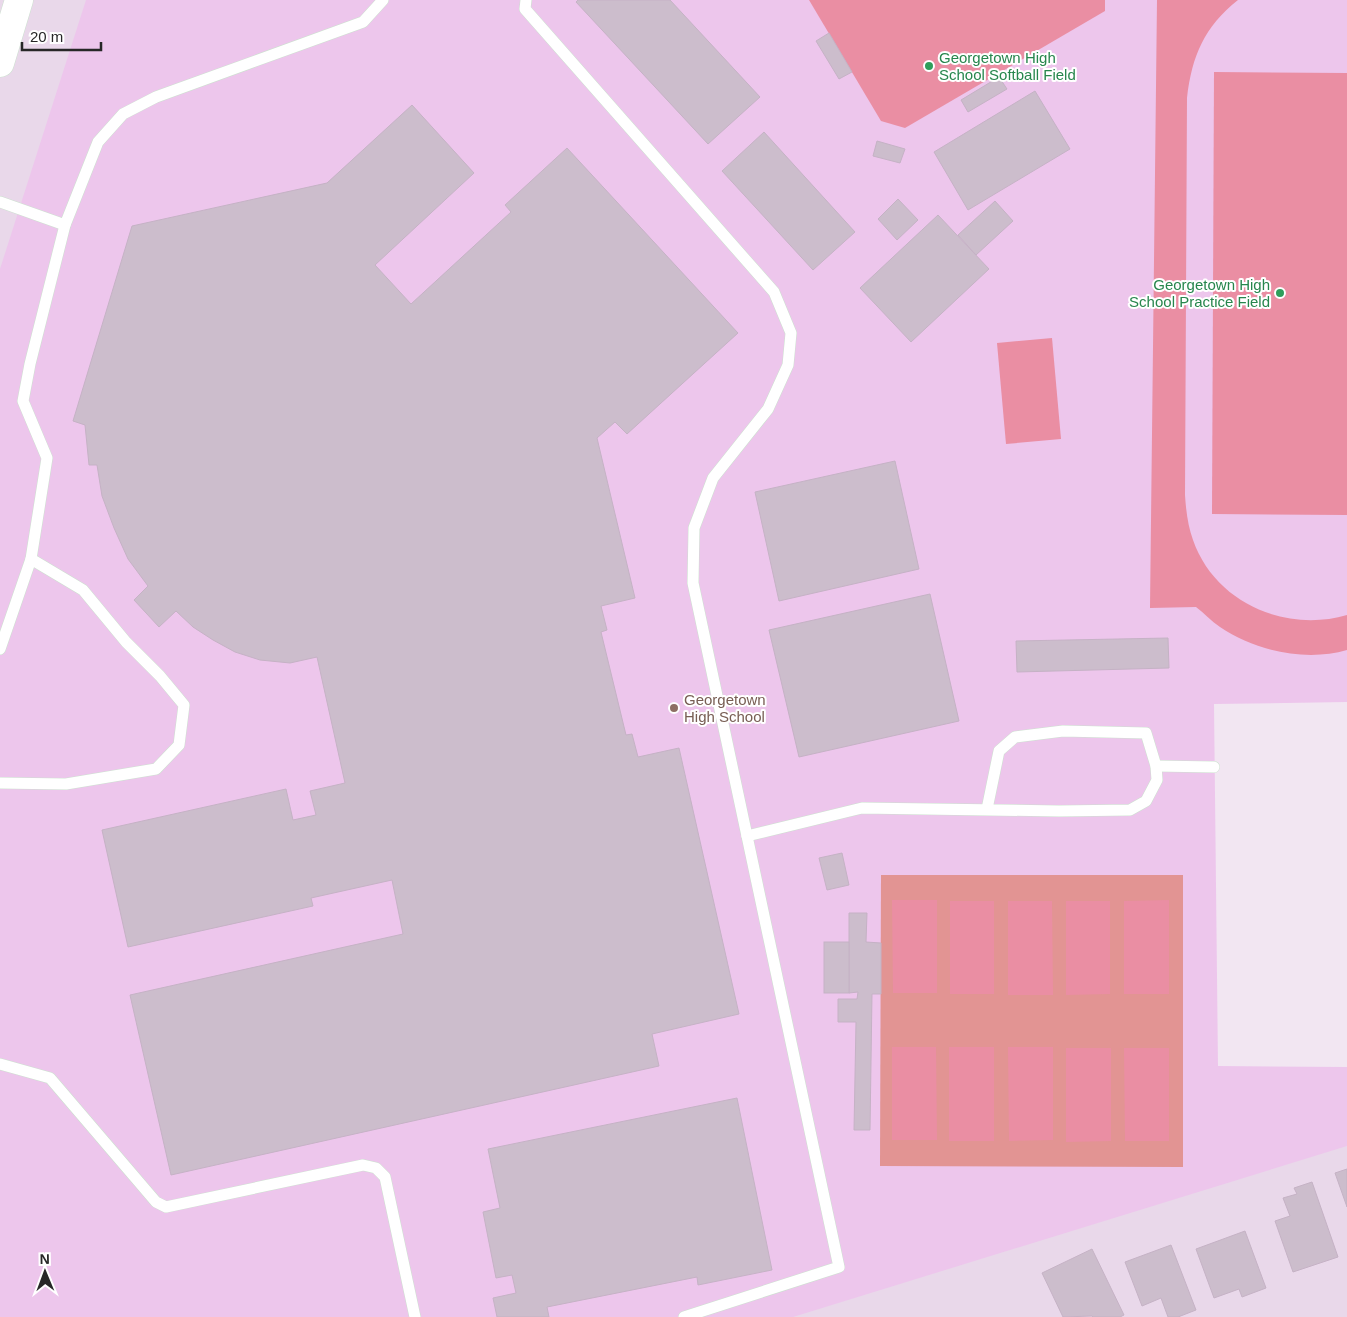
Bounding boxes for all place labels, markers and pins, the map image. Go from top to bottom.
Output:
place label: Georgetown High School Softball Field [939,49,1076,83]
marker: Georgetown High School Softball Field [923,60,935,72]
place label: Georgetown High School Practice Field [1129,276,1270,310]
marker: Georgetown High School Practice Field [1274,287,1286,299]
place label: Georgetown High School [684,691,766,725]
marker: Georgetown High School [668,702,680,714]

